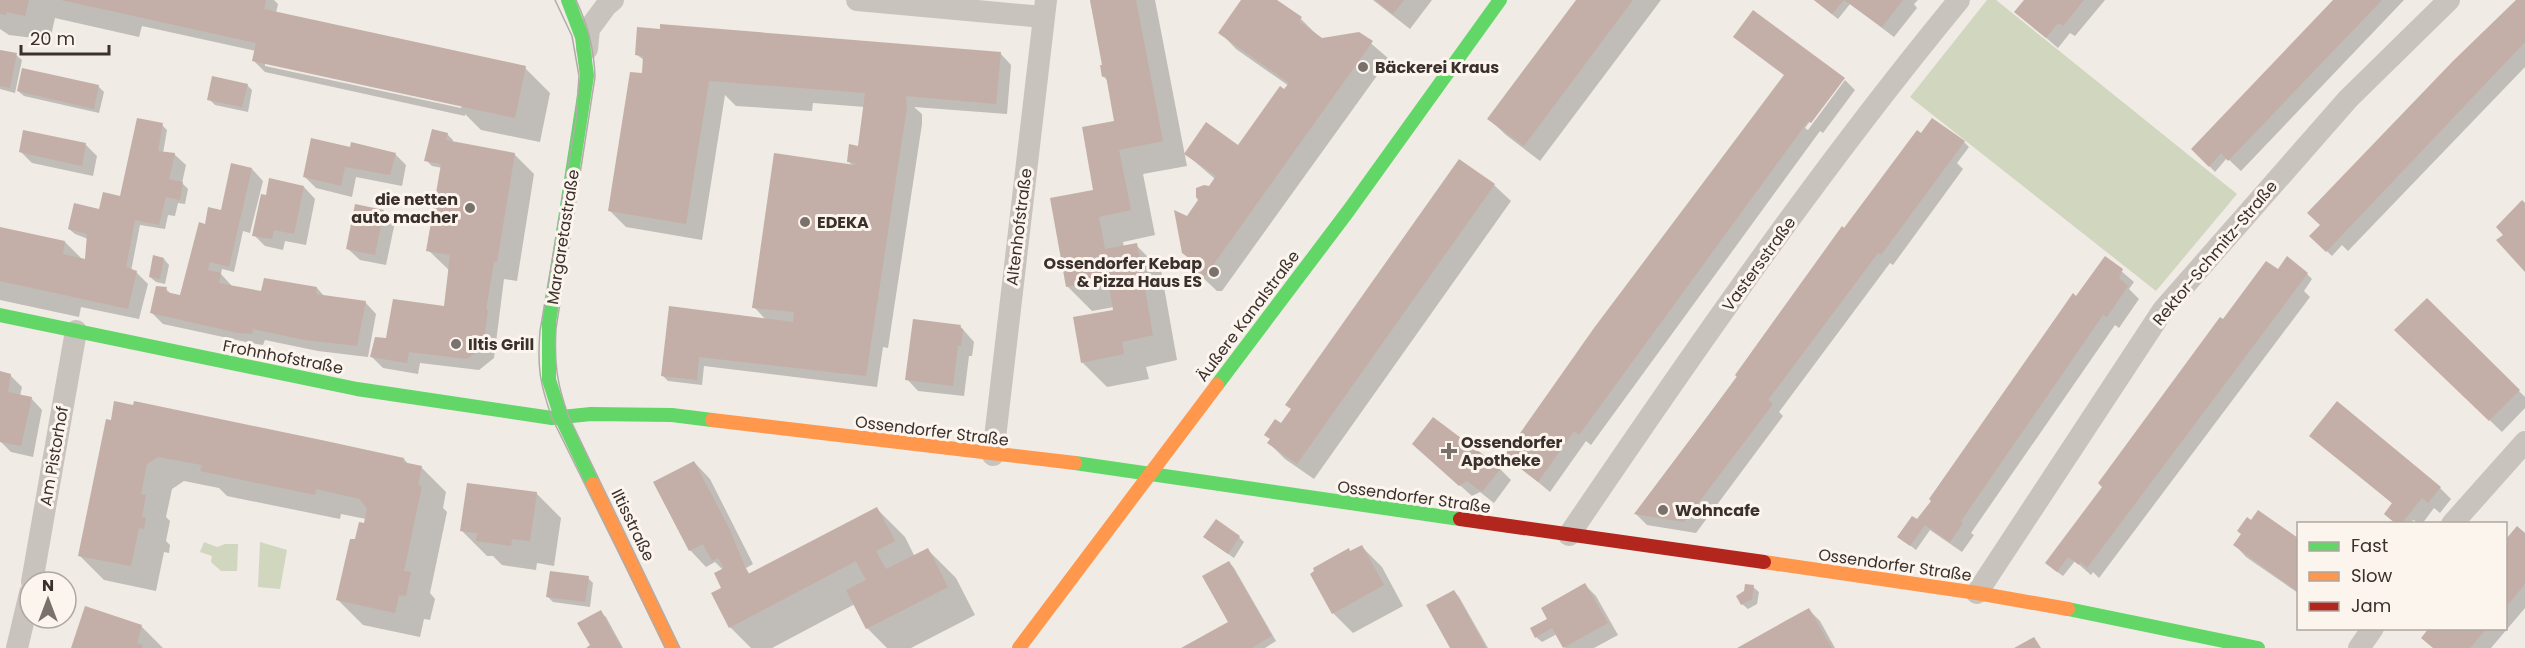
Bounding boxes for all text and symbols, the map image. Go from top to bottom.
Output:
scale bar [21,18,110,56]
text: 20 m [30,26,75,51]
place label: Bäckerei Kraus [1375,56,1499,79]
marker: Bäckerei Kraus [1356,60,1370,74]
street label: Altenhofstraße [1000,167,1038,287]
street label: Margaretastraße [541,168,585,306]
street label: Rektor-Schmitz-Straße [2147,175,2283,331]
place label: die netten auto macher [351,188,458,229]
marker: die netten auto macher [463,201,477,215]
place label: EDEKA [817,211,869,234]
street label: Vastersstraße [1717,212,1801,316]
marker: EDEKA [798,215,812,229]
street label: Äußere Kanalstraße [1191,245,1305,386]
place label: Ossendorfer Kebap & Pizza Haus ES [1044,252,1202,293]
marker: Ossendorfer Kebap & Pizza Haus ES [1207,265,1221,279]
place label: Iltis Grill [468,333,534,356]
street label: Frohnhofstraße [221,334,345,380]
marker: Iltis Grill [449,337,463,351]
street label: Am Pistorhof [34,404,74,508]
street label: Ossendorfer Straße [854,410,1010,452]
place label: Ossendorfer Apotheke [1461,431,1563,472]
marker: Ossendorfer Apotheke [1442,444,1456,458]
street label: Ossendorfer Straße [1336,475,1492,519]
street label: Iltisstraße [606,485,660,565]
place label: Wohncafe [1675,499,1760,522]
marker: Wohncafe [1656,503,1670,517]
legend [2297,522,2507,630]
text: Fast [2351,533,2388,558]
street label: Ossendorfer Straße [1817,543,1973,587]
text: Slow [2351,563,2393,588]
north arrow [18,570,78,630]
text: N [42,574,54,597]
text: Jam [2351,593,2391,618]

